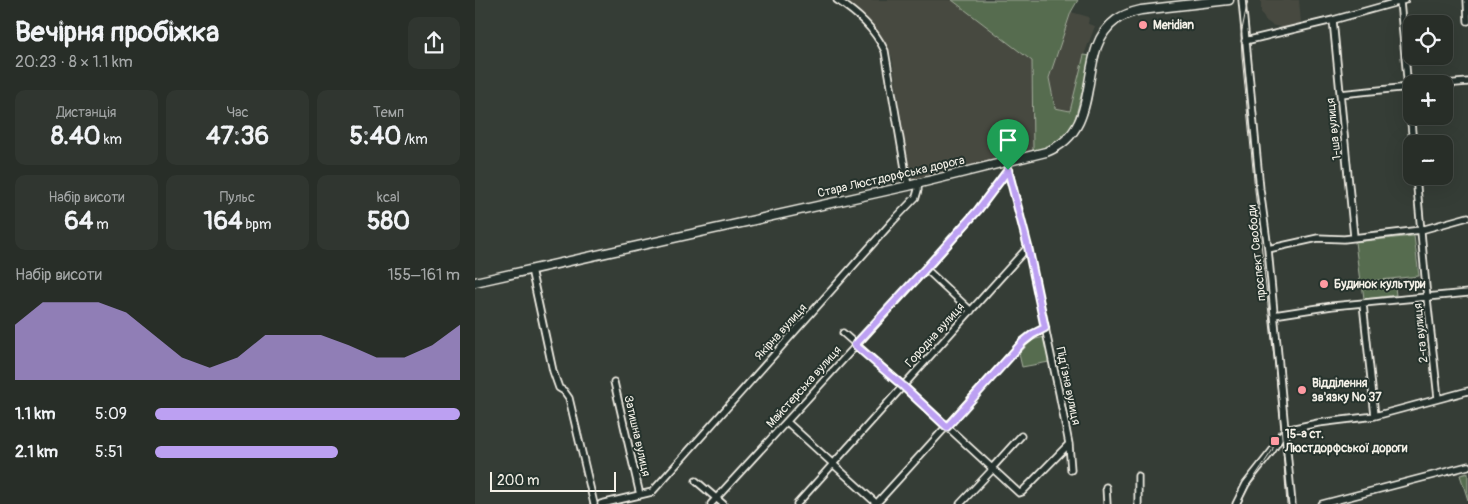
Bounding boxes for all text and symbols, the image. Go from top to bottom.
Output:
text: Вечірня пробіжка [15,15,219,50]
map controls [1403,15,1453,185]
button: locate [1403,15,1453,65]
button: share [408,17,460,69]
place label: Meridian [1153,18,1194,33]
marker: Meridian [1137,19,1149,31]
text: 20:23 · 8 × 1.1 km [15,52,133,72]
button: + [1403,75,1453,125]
street label: 1-ша вулиця [1323,97,1345,161]
text: Дистанція [57,104,116,121]
text: Час [226,104,249,121]
text: Темп [373,104,404,121]
pin [987,119,1029,170]
text: 8.40 [51,121,101,152]
text: 47:36 [206,121,269,152]
text: 5:40 [349,121,401,152]
icon: arrive [994,126,1022,154]
text: km [101,131,122,148]
text: /km [401,131,428,148]
button: − [1403,135,1453,185]
street label: Стара Люстдорфська дорога [816,153,966,201]
text: Набір висоти [48,189,125,206]
text: Пульс [220,189,255,206]
text: kcal [377,189,400,206]
street label: проспект Свободи [1244,203,1270,302]
text: 64 [64,206,93,237]
text: 164 [204,206,242,237]
text: 580 [367,206,410,237]
text: m [93,216,109,233]
text: bpm [242,216,271,233]
text: Набір висоти [15,265,102,285]
text: 155–161 m [387,265,460,285]
place label: Будинок культури [1334,277,1426,292]
marker: Будинок культури [1318,278,1330,290]
street label: Городна вулиця [902,299,968,370]
street label: Якірна вулиця [752,300,811,363]
street label: 2-га вулиця [1410,302,1432,364]
street label: Майстерська вулиця [763,343,845,431]
street label: Підʼїзна вулиця [1052,346,1084,427]
place label: Відділення зв'язку № 37 [1312,376,1382,405]
marker: Відділення зв'язку № 37 [1296,384,1308,396]
street label: Затишна вулиця [620,394,654,478]
text: 1.1 km [15,404,55,424]
text: 5:09 [95,404,127,424]
place label: 15-а ст. Люстдорфської дороги [1284,427,1408,456]
marker: 15-а ст. Люстдорфської дороги [1269,435,1281,447]
text: 2.1 km [15,442,58,462]
text: 5:51 [95,442,123,462]
scale bar [490,469,616,492]
text: 200 m [497,472,539,489]

